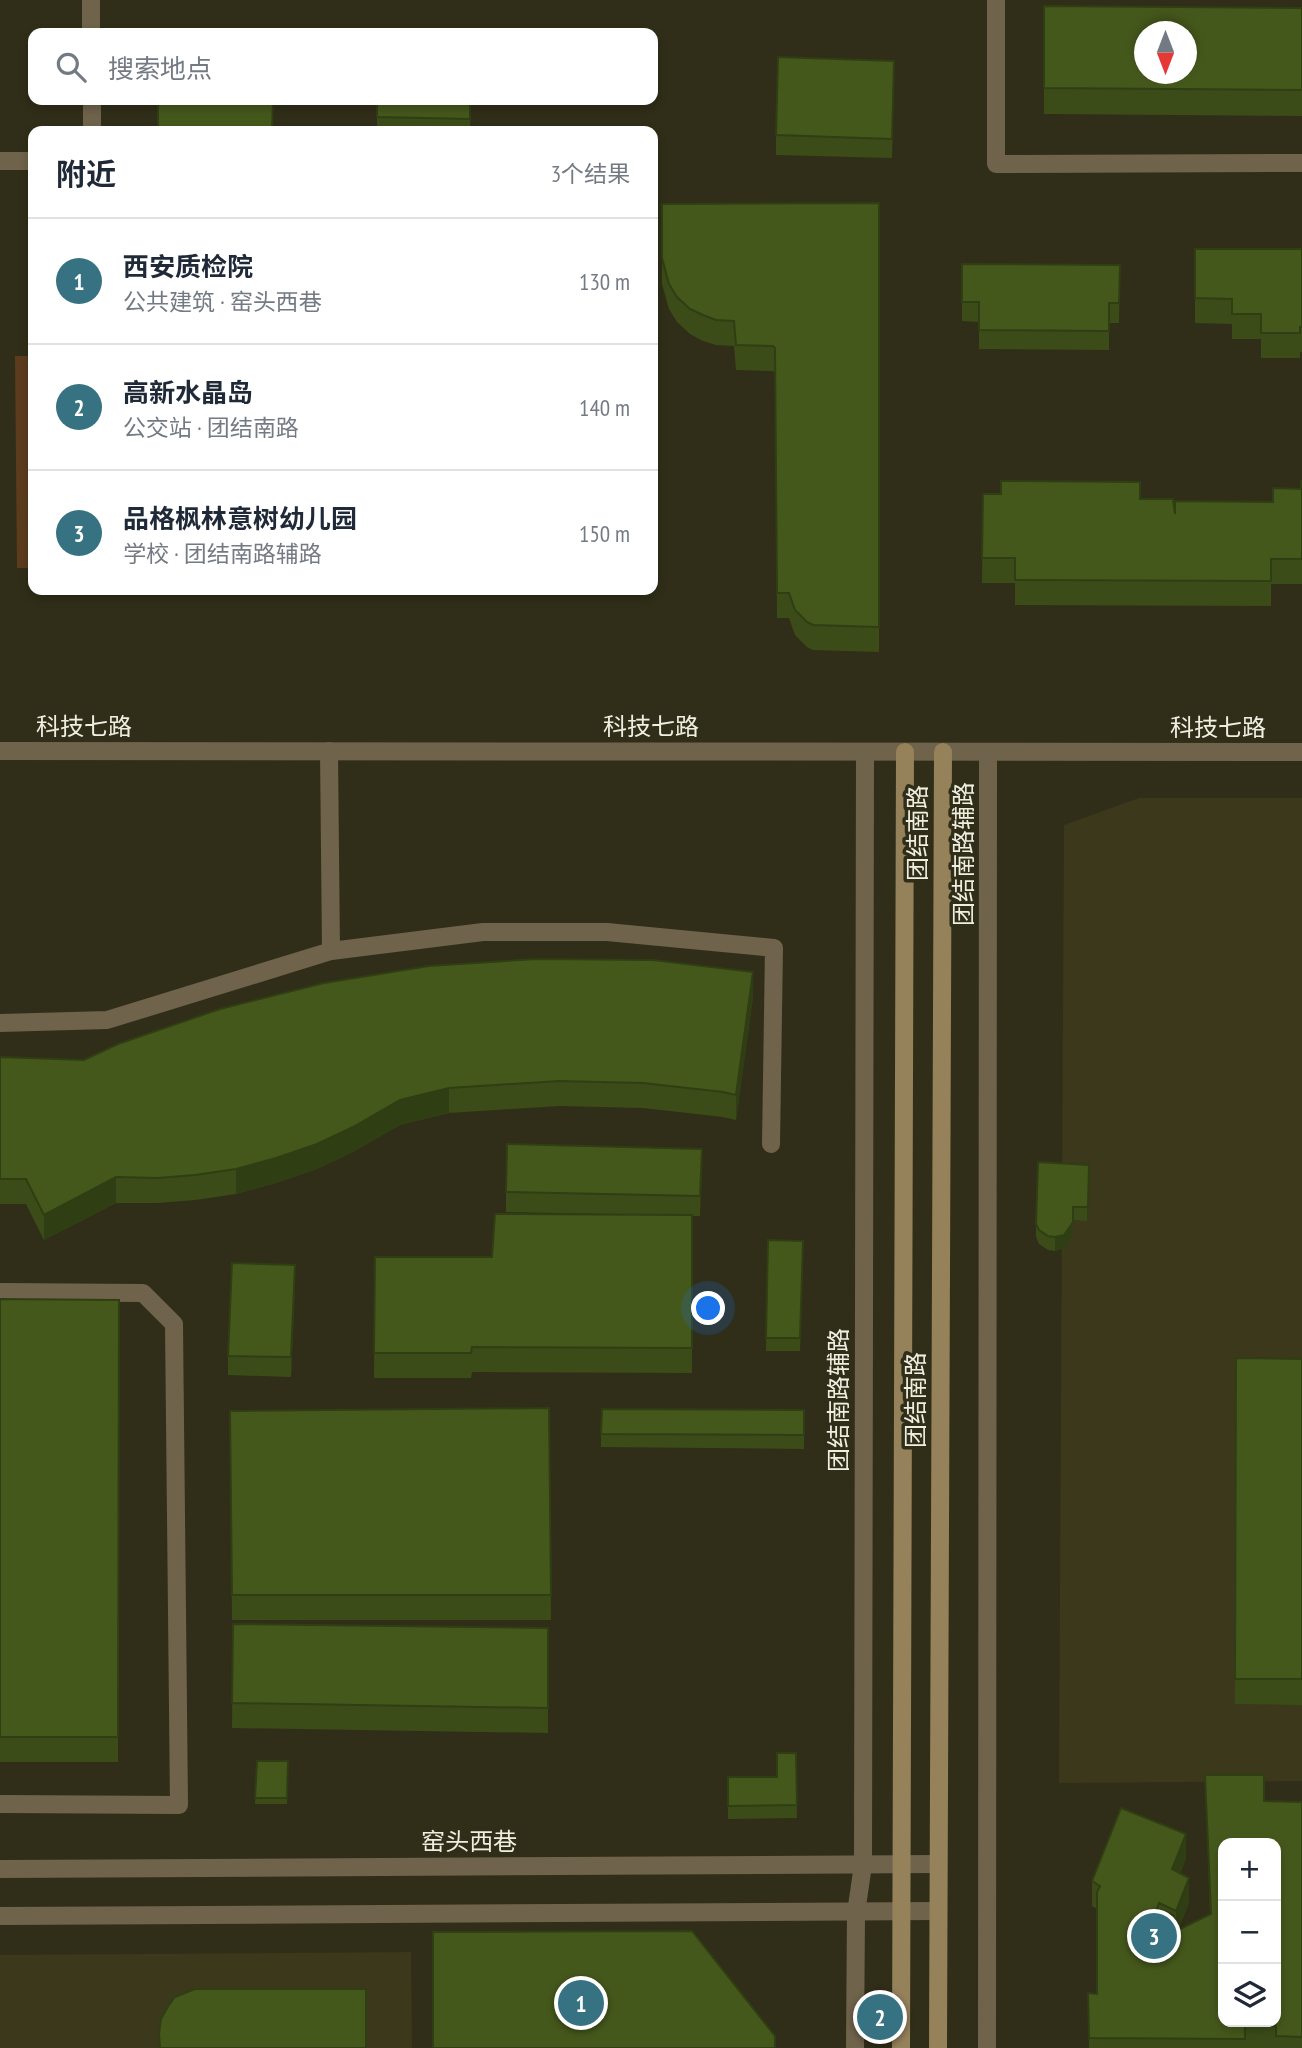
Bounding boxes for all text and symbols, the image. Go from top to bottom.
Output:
north arrow [1134,21,1197,84]
search box [28,28,658,105]
icon: search [52,48,90,86]
text: 搜索地点 [108,52,212,85]
text: 附近 [56,154,116,193]
text: 3个结果 [551,159,630,188]
text: 西安质检院 [123,250,253,283]
text: 1 [74,267,85,296]
text: 130 m [579,267,630,296]
text: 公共建筑 · 窑头西巷 [123,287,322,316]
text: 高新水晶岛 [123,376,253,409]
text: 2 [74,393,85,422]
text: 140 m [579,393,630,422]
text: 公交站 · 团结南路 [123,413,299,442]
text: 品格枫林意树幼儿园 [123,502,357,535]
text: 3 [74,519,85,548]
text: 150 m [579,519,630,548]
text: 学校 · 团结南路辅路 [123,539,322,568]
street label: 科技七路 [36,711,132,742]
street label: 科技七路 [603,711,699,742]
street label: 科技七路 [1170,712,1266,743]
street label: 团结南路辅路 [948,782,979,926]
street label: 团结南路 [902,785,933,881]
your location [691,1291,725,1325]
street label: 团结南路辅路 [823,1328,854,1472]
street label: 团结南路 [900,1352,931,1448]
street label: 窑头西巷 [421,1826,517,1857]
map controls [1218,1838,1281,2027]
button: + [1218,1838,1281,1901]
button: − [1218,1901,1281,1964]
pin: 3 [1131,1910,1177,1962]
button: layers [1218,1964,1281,2027]
pin: 1 [558,1977,604,2029]
pin: 2 [857,1991,903,2043]

